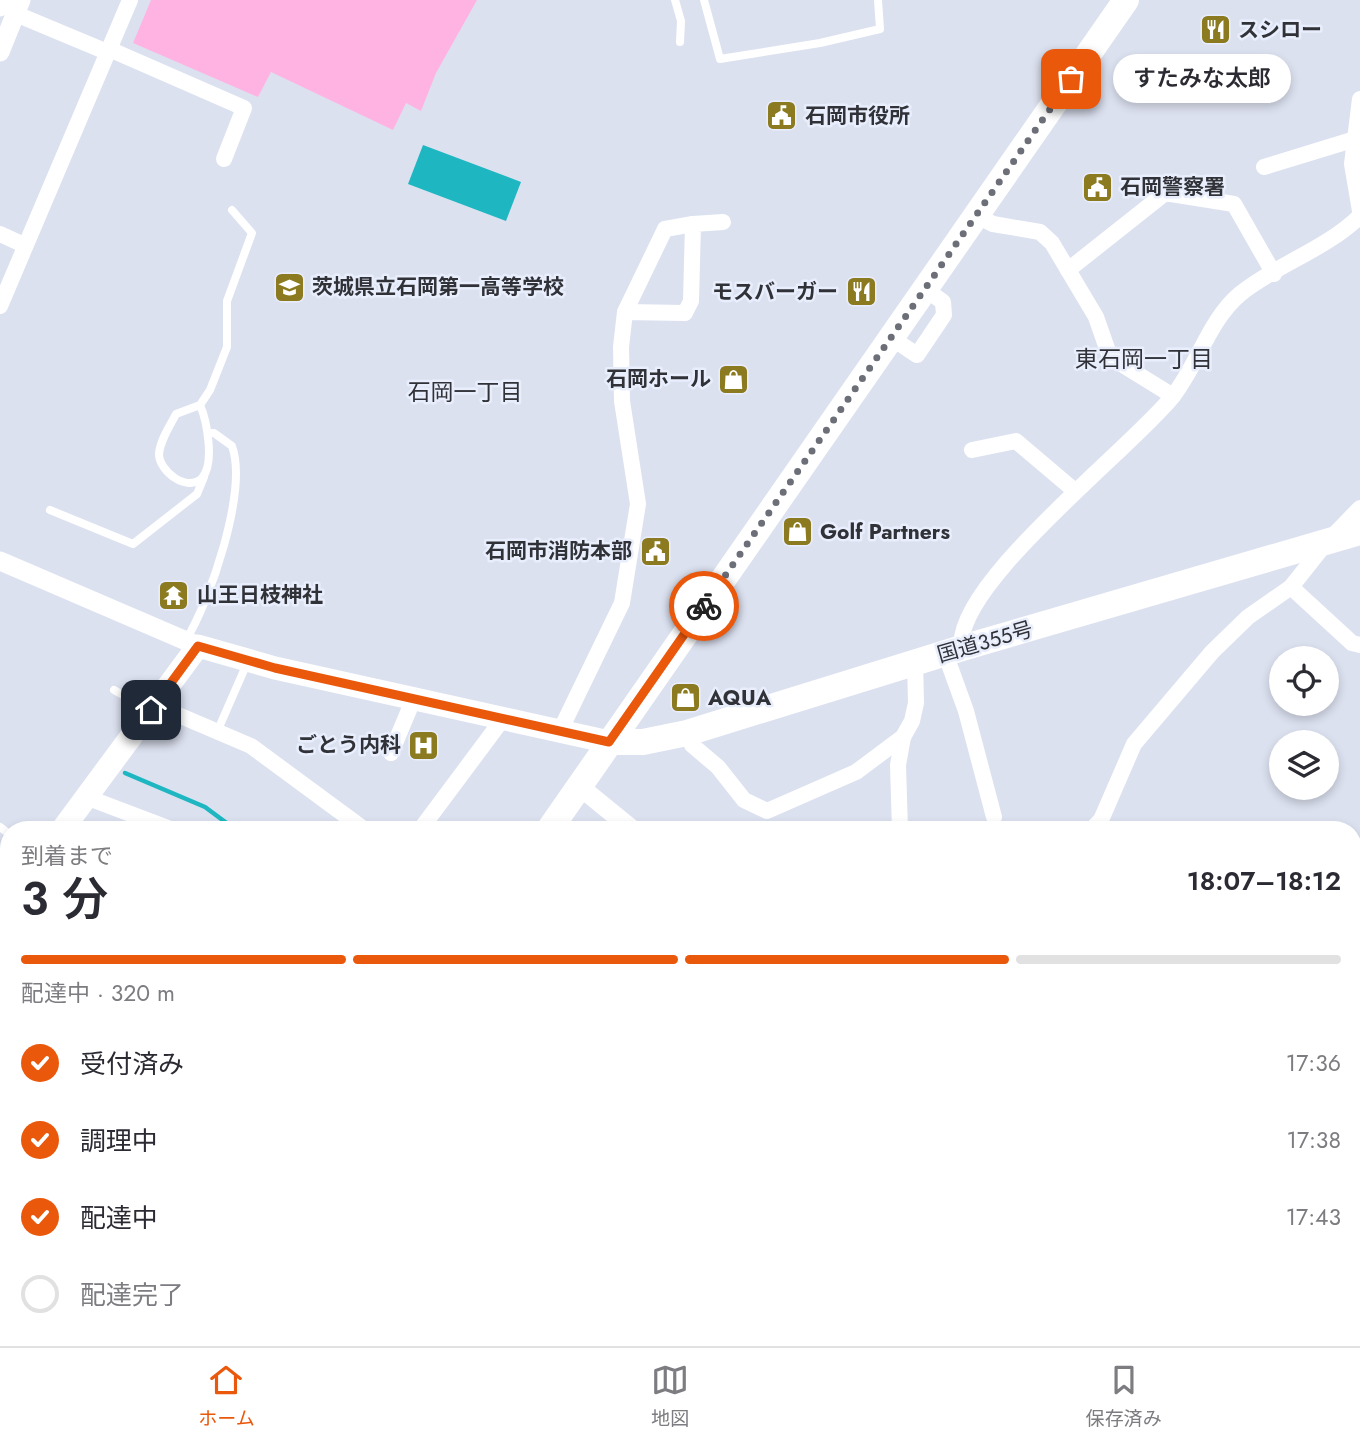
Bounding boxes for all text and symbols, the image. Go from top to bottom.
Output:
restaurant icon: スシロー [1198,13,1232,47]
place label: スシロー [1238,15,1322,45]
pin [1041,49,1101,109]
callout: すたみな太郎 [1113,55,1292,104]
icon: bag [1052,60,1090,98]
text: すたみな太郎 [1133,61,1271,95]
public building icon: 石岡市役所 [765,99,799,133]
place label: 石岡市役所 [805,101,910,131]
public building icon: 石岡警察署 [1080,170,1114,204]
place label: 石岡警察署 [1120,172,1225,202]
school or university icon: 茨城県立石岡第一高等学校 [272,270,306,304]
place label: 茨城県立石岡第一高等学校 [312,272,564,302]
restaurant icon: モスバーガー [844,275,878,309]
place label: モスバーガー [712,277,838,307]
district label: 東石岡一丁目 [1075,342,1213,376]
shop icon: 石岡ホール [717,362,751,396]
place label: 石岡ホール [606,364,711,394]
district label: 石岡一丁目 [408,375,523,409]
shop icon: Golf Partners [780,515,814,549]
place label: Golf Partners [820,517,950,547]
public building icon: 石岡市消防本部 [638,534,672,568]
place label: 石岡市消防本部 [485,536,632,566]
courier [669,571,739,641]
temple icon: 山王日枝神社 [157,578,191,612]
place label: 山王日枝神社 [197,580,323,610]
icon: bike [685,587,723,625]
street label: 国道355号 [934,614,1036,670]
map controls [1269,646,1339,800]
button: locate [1269,646,1339,716]
pin [121,680,181,740]
shop icon: AQUA [668,681,702,715]
place label: AQUA [707,683,772,713]
icon: home [132,691,170,729]
hospital icon: ごとう内科 [407,728,441,762]
place label: ごとう内科 [296,730,401,760]
button: layers [1269,730,1339,800]
text: 到着まで [21,839,113,873]
text: 18:07–18:12 [1187,862,1341,900]
text: 3 分 [21,866,108,932]
text: 配達中 · 320 m [21,976,175,1010]
icon: check [21,1044,59,1082]
text: 受付済み [80,1045,184,1083]
text: 17:36 [1286,1046,1341,1080]
icon: check [21,1121,59,1159]
text: 調理中 [80,1122,158,1160]
text: 17:38 [1287,1123,1341,1157]
icon: check [21,1198,59,1236]
text: 配達中 [80,1199,158,1237]
text: 17:43 [1286,1200,1341,1234]
text: 配達完了 [80,1276,184,1314]
tab: ホーム [198,1361,255,1432]
tab: 地図 [651,1361,689,1432]
tab: 保存済み [1086,1361,1162,1432]

